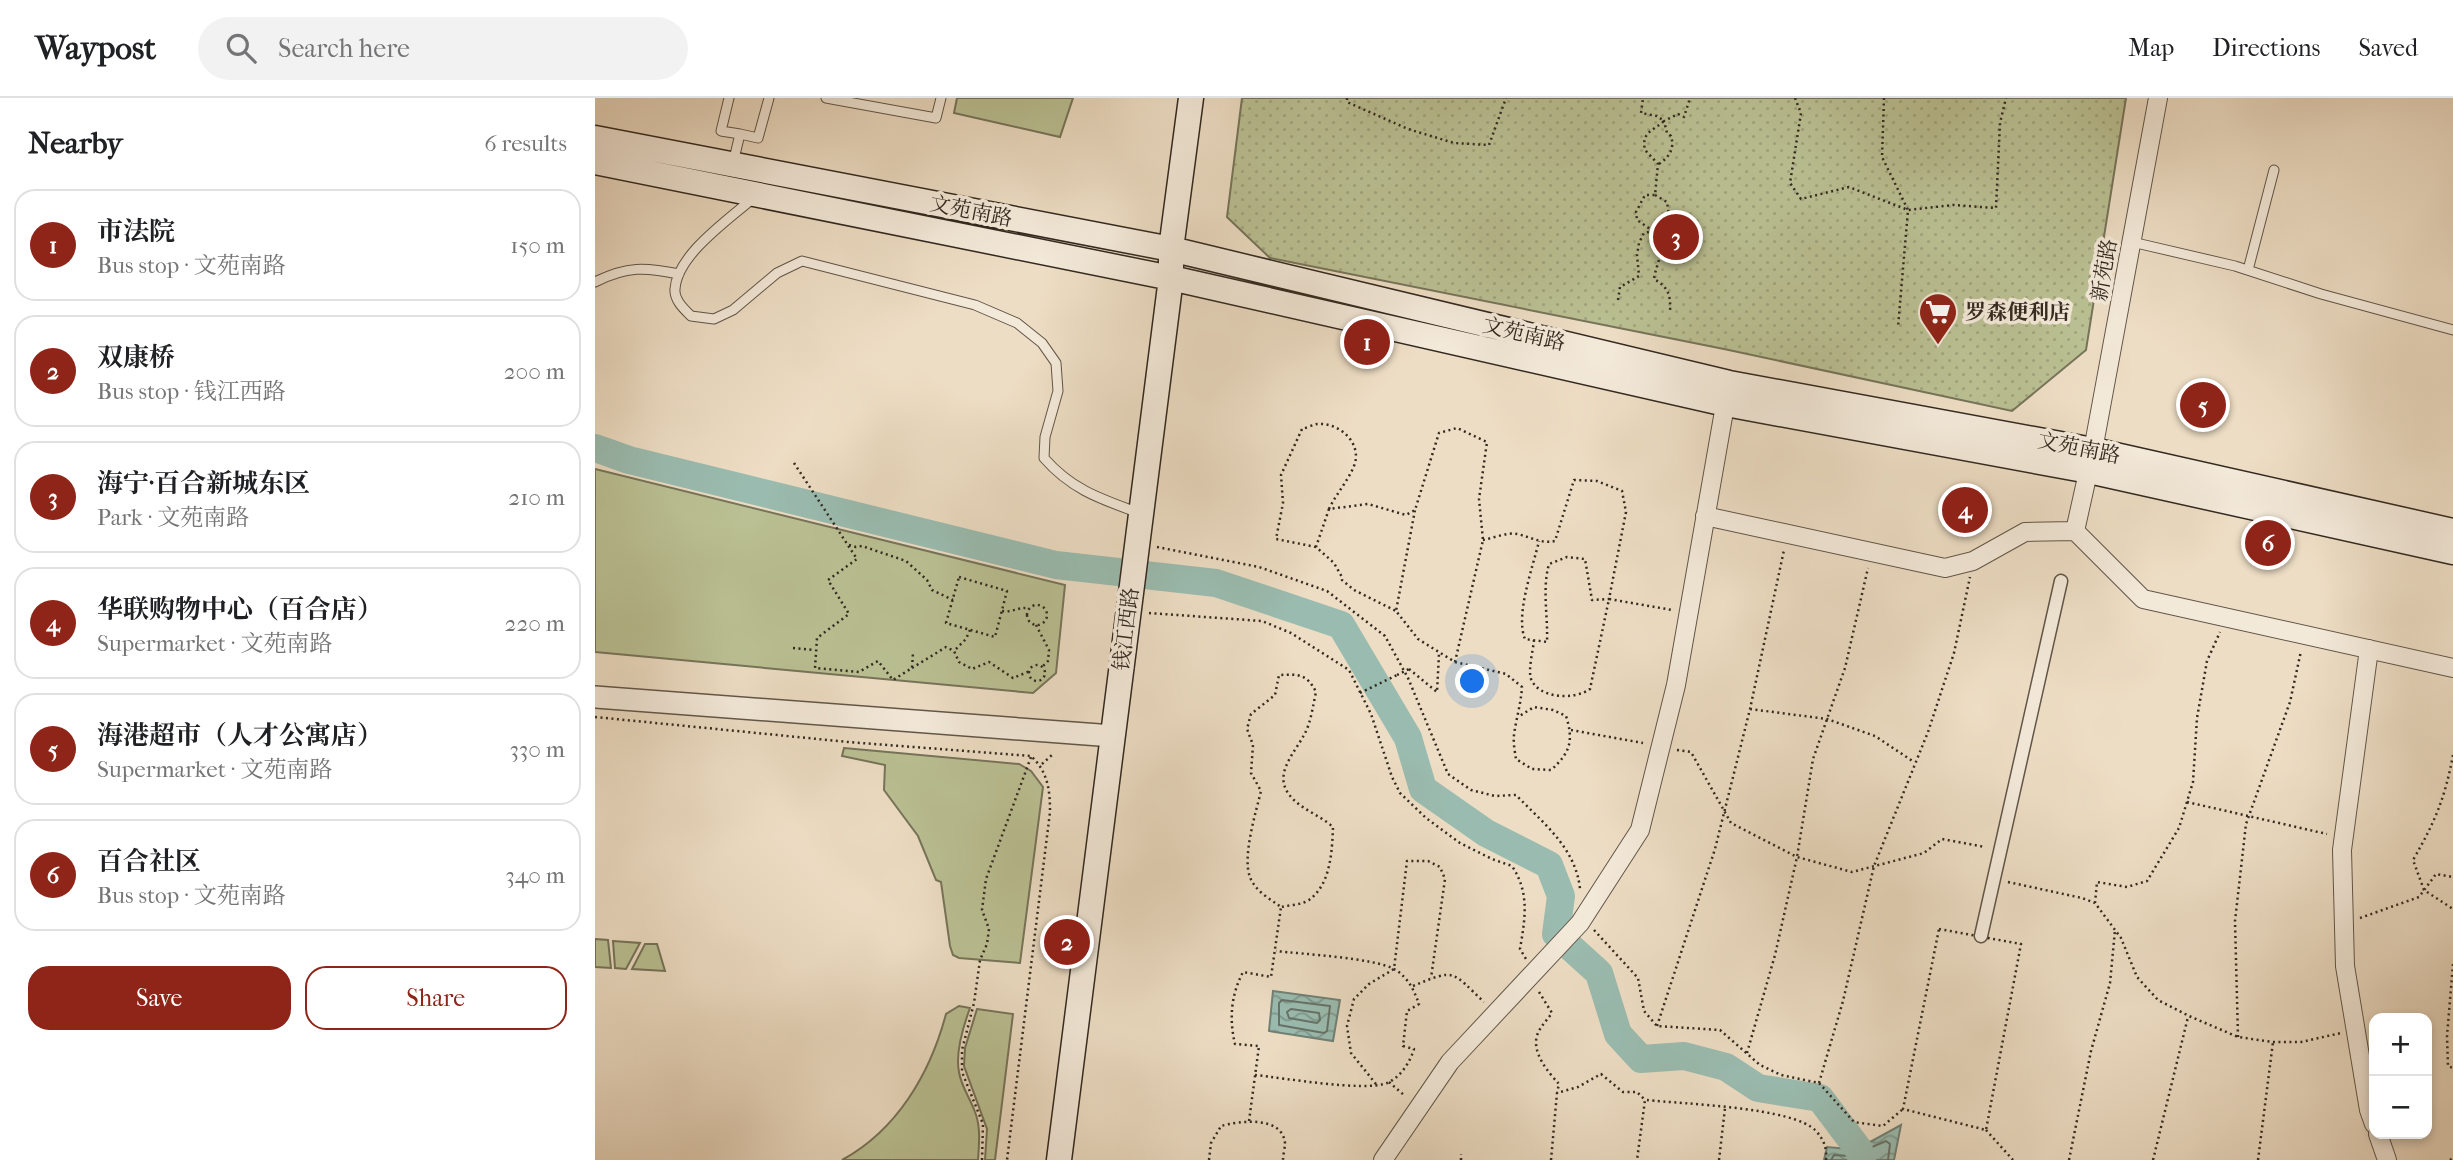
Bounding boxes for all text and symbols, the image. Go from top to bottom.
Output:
search box [198,17,688,80]
text: Waypost [35,29,156,68]
icon: search [222,29,260,67]
text: Search here [278,33,410,64]
text: Map [2128,34,2174,62]
text: Directions [2212,34,2320,62]
text: Saved [2358,34,2418,62]
text: Nearby [28,126,123,161]
text: 6 results [484,130,567,157]
street label: 文苑南路 [927,191,1015,231]
pin: 3 [1653,211,1699,263]
text: 市法院 [97,216,175,247]
text: 1 [49,232,57,259]
text: 150 m [510,232,565,259]
street label: 新苑路 [2087,237,2121,303]
text: Bus stop · 文苑南路 [97,252,286,279]
supermarket icon: 罗森便利店 [1917,291,1959,346]
place label: 罗森便利店 [1965,300,2070,324]
street label: 文苑南路 [1480,313,1568,355]
pin: 1 [1344,316,1390,368]
text: 双康桥 [97,342,175,373]
text: 2 [47,358,59,385]
text: 200 m [504,358,565,385]
text: Bus stop · 钱江西路 [97,378,286,405]
pin: 5 [2180,379,2226,431]
street label: 文苑南路 [2035,428,2123,468]
text: 海宁·百合新城东区 [97,468,310,499]
text: 3 [48,484,58,511]
text: 210 m [508,484,565,511]
pin: 4 [1942,484,1988,536]
text: Park · 文苑南路 [97,504,249,531]
pin: 6 [2245,517,2291,569]
street label: 钱江西路 [1109,586,1143,672]
text: 华联购物中心（百合店） [97,594,383,625]
text: 4 [46,610,60,637]
text: 220 m [505,610,565,637]
text: Supermarket · 文苑南路 [97,630,332,657]
your location [1455,664,1489,698]
text: 海港超市（人才公寓店） [97,720,383,751]
text: 5 [48,736,58,763]
text: 330 m [509,736,565,763]
text: Supermarket · 文苑南路 [97,756,332,783]
text: 百合社区 [97,846,201,877]
text: 6 [47,862,59,889]
text: 340 m [505,862,565,889]
text: Bus stop · 文苑南路 [97,882,286,909]
pin: 2 [1044,916,1090,968]
button: Save [28,966,291,1030]
button: Share [305,966,567,1030]
map controls [2369,1013,2432,1139]
button: + [2369,1013,2432,1076]
button: − [2369,1076,2432,1139]

